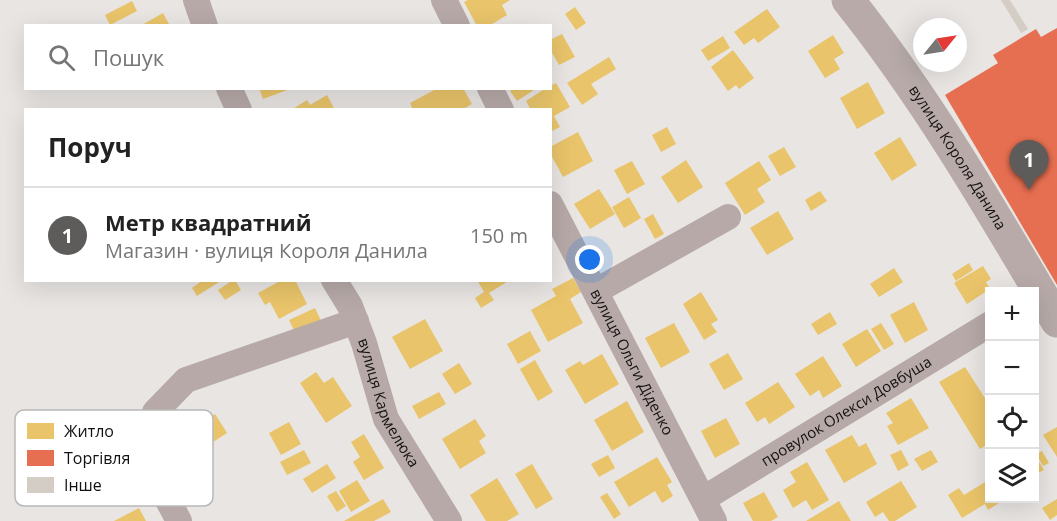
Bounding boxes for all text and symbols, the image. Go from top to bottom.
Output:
north arrow [913,18,967,72]
search box [24,24,552,90]
icon: search [45,41,78,74]
text: Пошук [93,42,164,72]
street label: вулиця Короля Данила [905,81,1012,233]
text: Поруч [48,129,132,165]
pin: 1 [1010,140,1048,190]
text: Метр квадратний [105,207,312,237]
text: 1 [62,222,73,249]
text: 150 m [470,222,528,249]
text: Магазин · вулиця Короля Данила [105,237,428,264]
your location [575,245,604,274]
street label: вулиця Ольги Діденко [586,285,679,438]
map controls [985,287,1039,503]
button: + [985,287,1039,341]
street label: вулиця Кармелюка [354,335,424,471]
button: − [985,341,1039,395]
street label: провулок Олекси Довбуша [757,351,935,470]
button: locate [985,395,1039,449]
legend [15,410,213,506]
text: Житло [64,420,114,442]
text: Торгівля [64,447,130,469]
button: layers [985,449,1039,503]
text: Інше [64,474,102,496]

